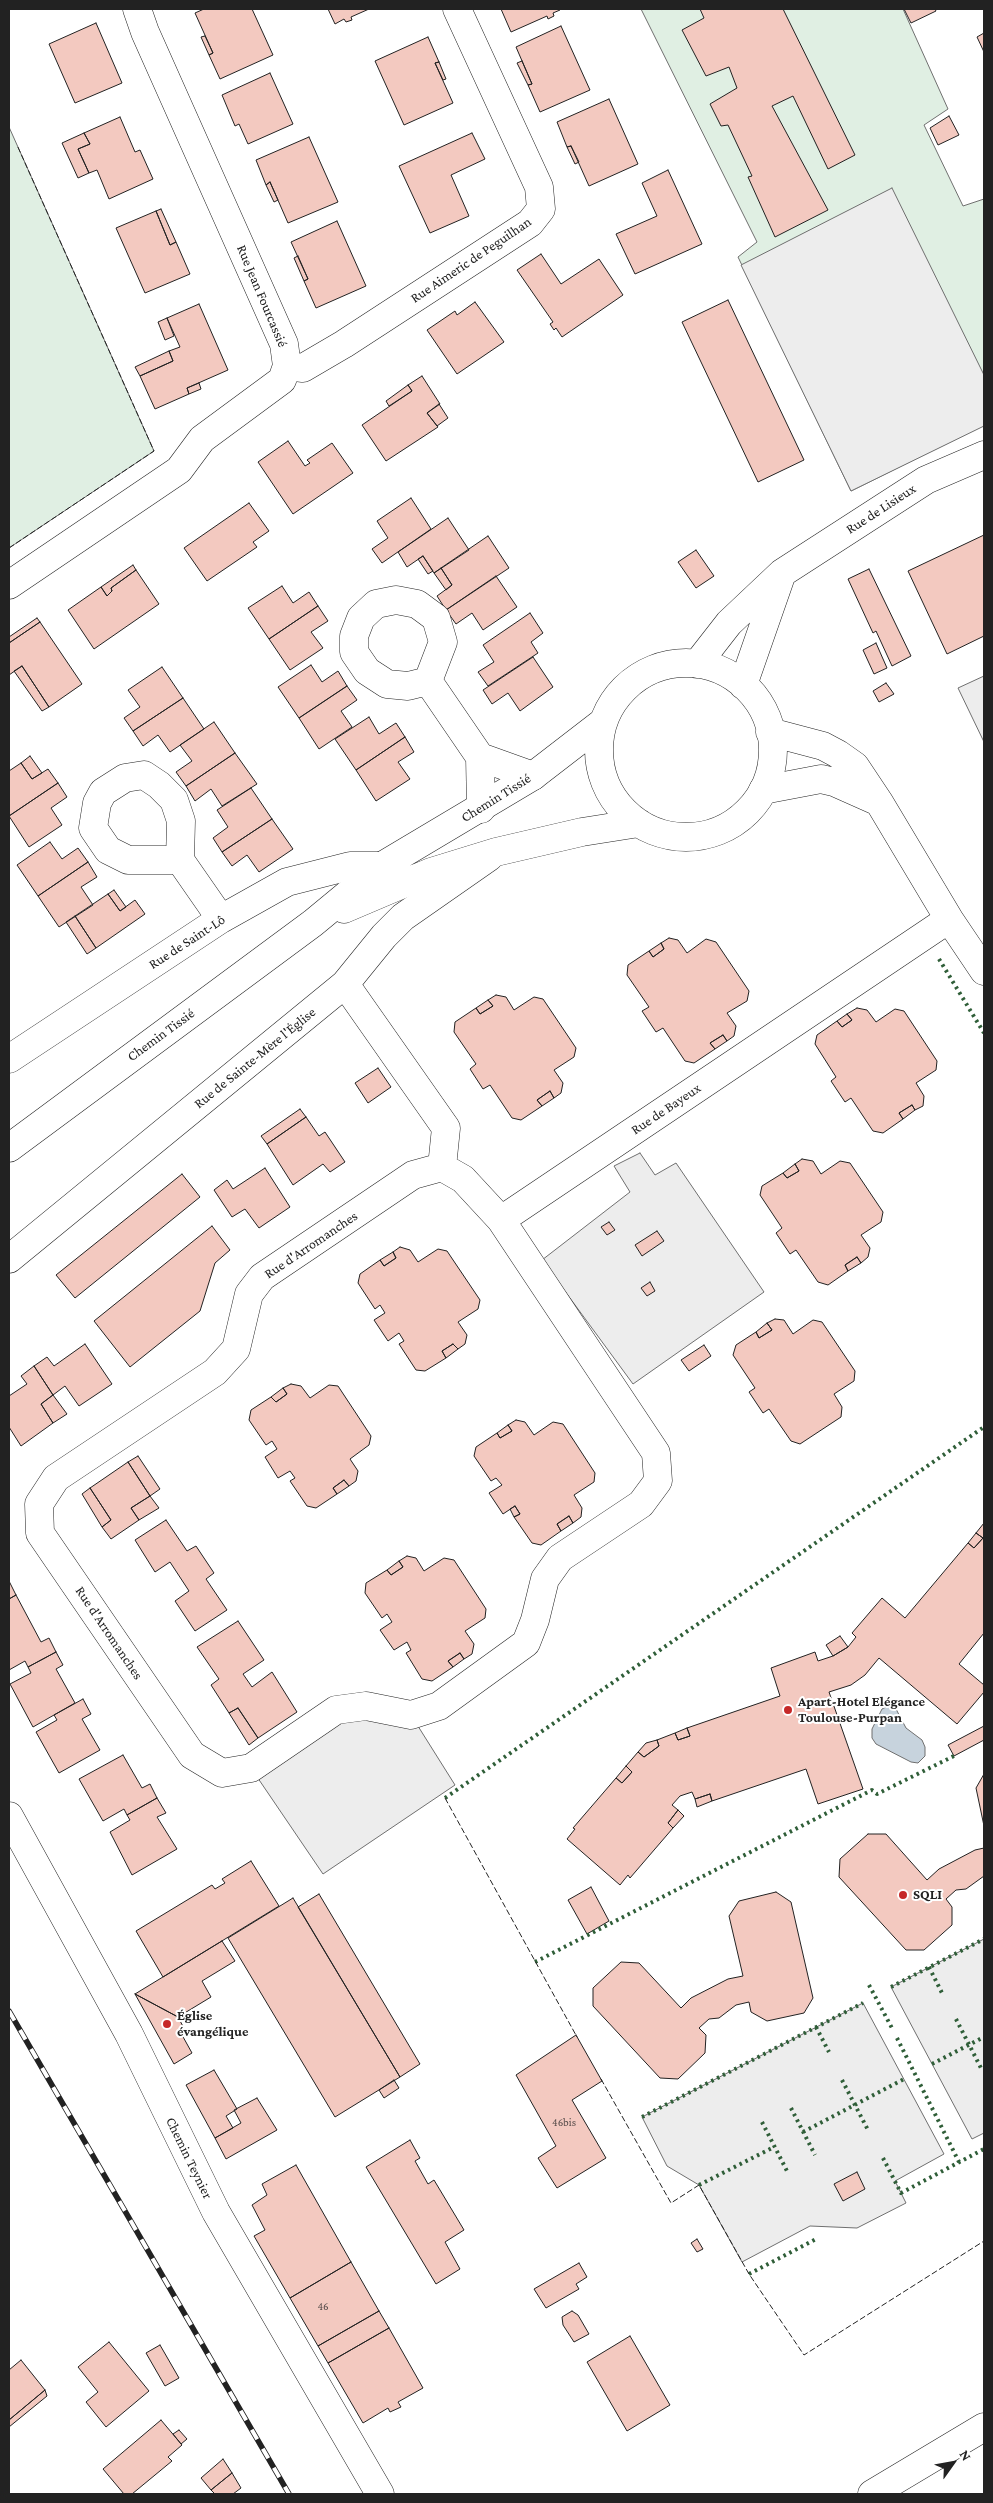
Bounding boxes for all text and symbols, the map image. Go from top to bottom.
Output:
street label: Rue Aimeric de Peguilhan [407,213,535,307]
street label: Rue Jean Fourcassié [233,242,291,350]
street label: Rue de Lisieux [843,480,919,538]
street label: Chemin Tissié [458,770,534,826]
street label: Rue de Saint-Lô [146,911,228,973]
street label: Rue de Sainte-Mère l'Église [191,1004,319,1112]
street label: Chemin Tissié [124,1005,198,1065]
street label: Rue de Bayeux [628,1080,704,1138]
street label: Rue d'Arromanches [261,1208,361,1282]
street label: Rue d'Arromanches [72,1583,146,1683]
place label: Apart-Hotel Elégance Toulouse-Purpan [798,1694,925,1726]
marker: Apart-Hotel Elégance Toulouse-Purpan [782,1704,794,1716]
place label: SQLI [913,1887,942,1903]
marker: SQLI [897,1889,909,1901]
place label: Église évangélique [177,2008,249,2040]
marker: Église évangélique [161,2018,173,2030]
street label: Chemin Teynier [162,2114,216,2202]
house number: 46bis [552,2116,576,2130]
house number: 46 [317,2300,329,2314]
north arrow [928,2438,978,2488]
text: N [956,2447,975,2463]

